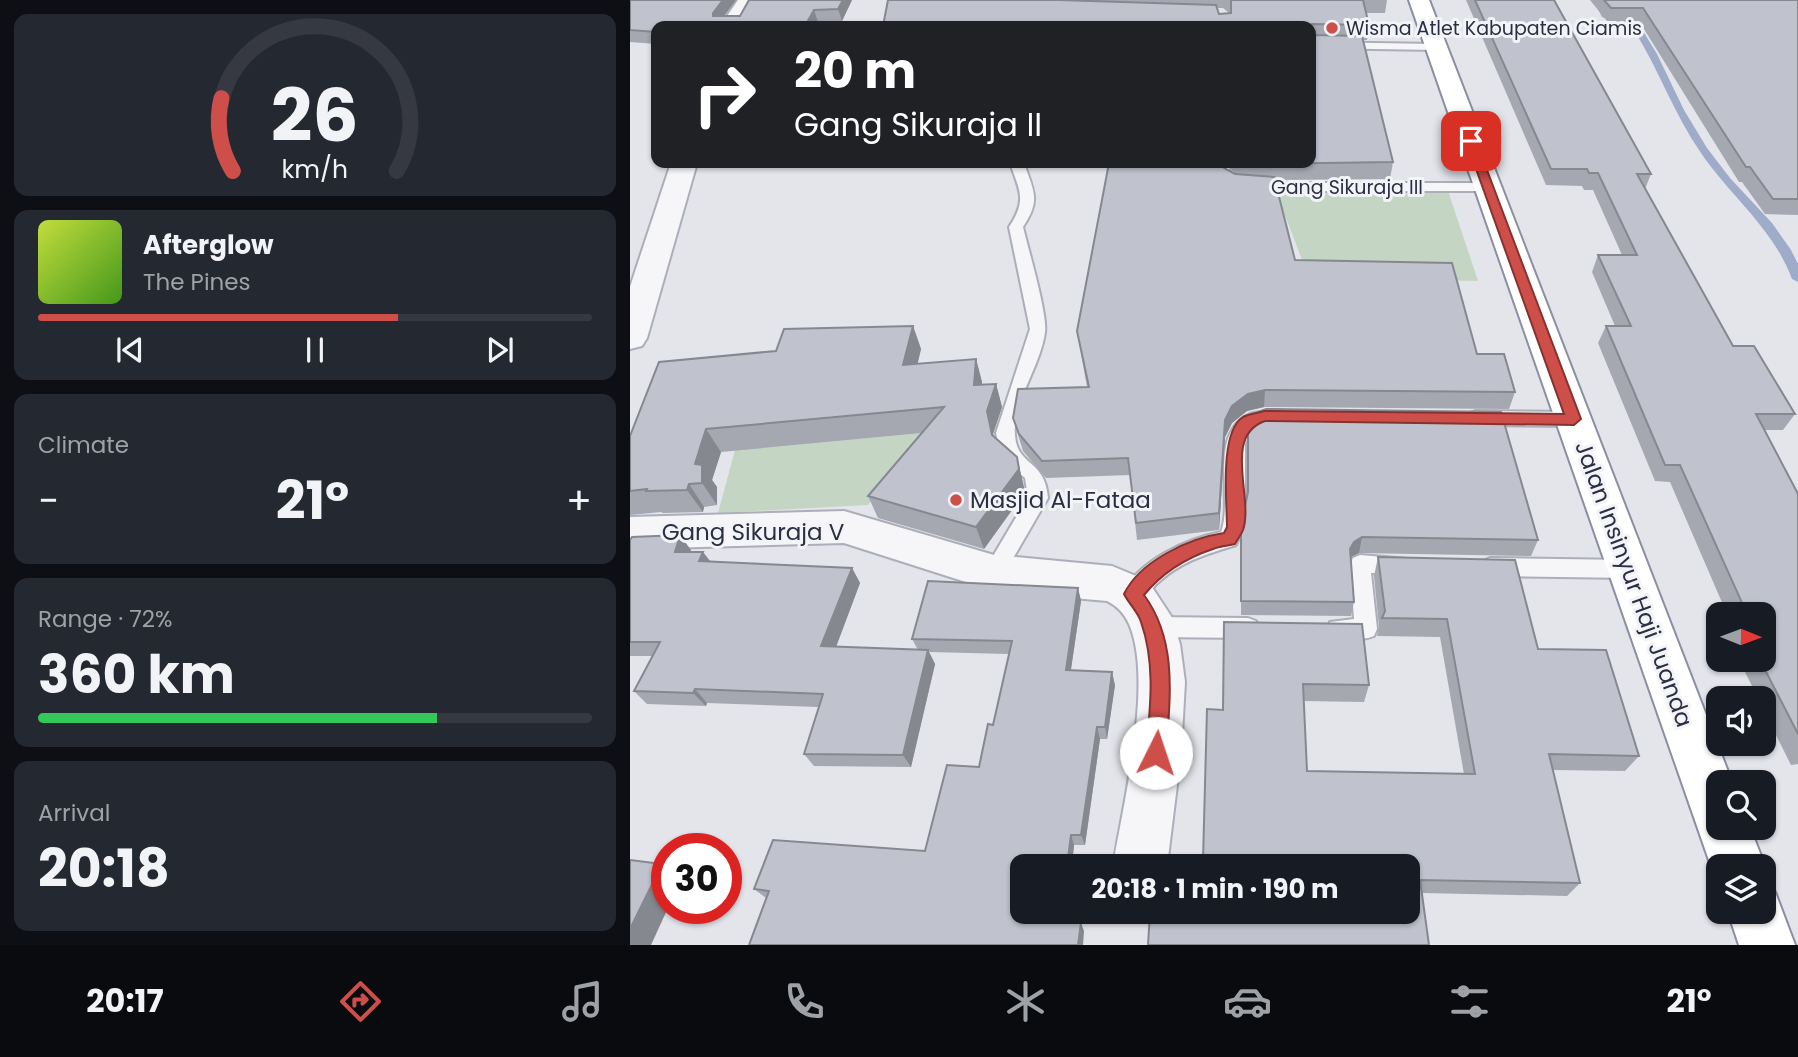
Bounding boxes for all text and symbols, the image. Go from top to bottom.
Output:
place label: Wisma Atlet Kabupaten Ciamis [1346,15,1642,42]
marker: Wisma Atlet Kabupaten Ciamis [1324,20,1340,36]
text: 20 m [794,37,916,105]
icon: right [679,49,770,140]
text: 26 [271,65,359,166]
text: Gang Sikuraja II [794,102,1042,147]
pin [1441,111,1501,171]
icon: arrive [1452,122,1490,160]
text: km/h [282,152,348,187]
street label: Gang Sikuraja III [1271,174,1423,201]
text: Afterglow [143,227,274,263]
text: The Pines [143,266,251,298]
icon: previous [111,331,149,369]
icon: pause [296,331,334,369]
icon: next [481,331,519,369]
text: Climate [38,429,129,461]
street label: Jalan Insinyur Haji Juanda [1567,437,1701,731]
text: 21° [276,464,349,537]
text: − [38,474,59,527]
text: + [566,474,592,527]
place label: Masjid Al-Fataa [970,484,1151,516]
marker: Masjid Al-Fataa [948,492,964,508]
street label: Gang Sikuraja V [662,516,845,548]
north arrow [1706,602,1776,672]
map controls [1706,602,1776,924]
text: Range · 72% [38,603,172,635]
text: 360 km [38,638,235,711]
button: sound [1706,686,1776,756]
position arrow [1119,716,1193,790]
button: search [1706,770,1776,840]
text: Arrival [38,797,110,829]
text: 20:18 [38,832,170,905]
speed limit sign: 30 [651,833,742,924]
button: layers [1706,854,1776,924]
text: 20:18 · 1 min · 190 m [1091,871,1339,907]
icon: directions [336,977,385,1026]
icon: music [558,977,607,1026]
icon: phone [780,977,829,1026]
icon: climate [1001,977,1050,1026]
icon: car [1223,977,1272,1026]
icon: filters [1445,977,1494,1026]
text: 20:17 [86,978,164,1023]
text: 21° [1666,978,1712,1023]

